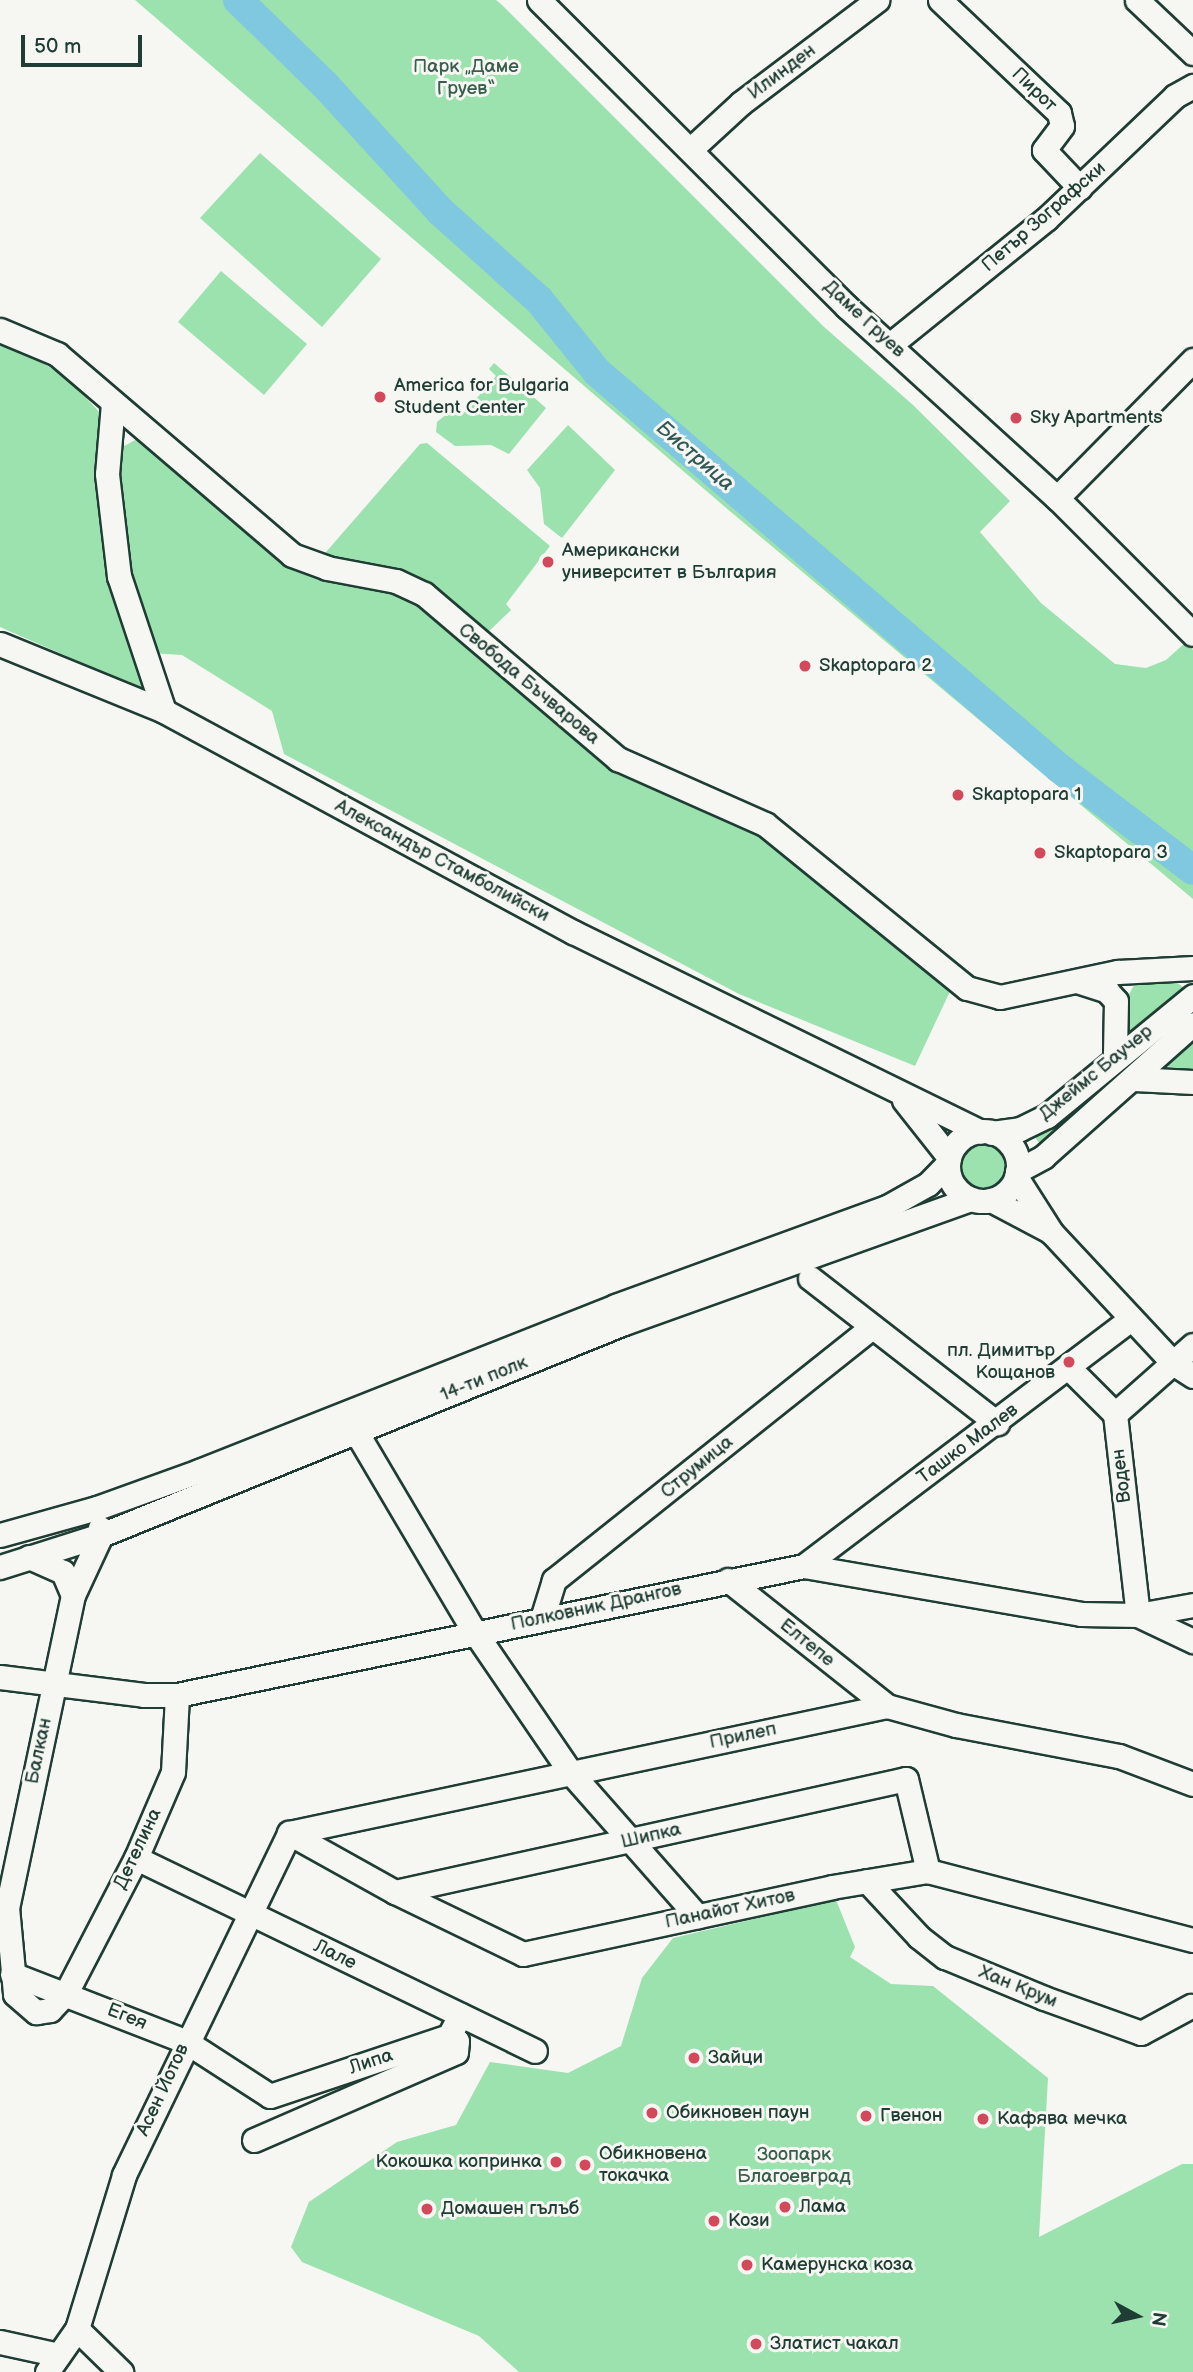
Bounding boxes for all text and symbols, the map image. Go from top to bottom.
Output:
scale bar [24,21,145,65]
text: 50 m [34,34,81,59]
street label: Илинден [744,39,820,105]
park label: Парк „Даме Груев“ [413,56,519,100]
street label: Пирот [1007,63,1061,117]
street label: Петър Зографски [977,157,1111,277]
street label: Даме Груев [818,275,910,363]
place label: America for Bulgaria Student Center [394,375,569,419]
marker: America for Bulgaria Student Center [372,389,388,405]
place label: Sky Apartments [1030,407,1164,429]
marker: Sky Apartments [1008,410,1024,426]
water label: Бистрица [651,415,739,497]
place label: Американски университет в България [562,540,776,584]
marker: Американски университет в България [540,554,556,570]
street label: Свобода Бъчварова [454,618,604,750]
place label: Skaptopara 2 [819,655,932,677]
marker: Skaptopara 2 [797,658,813,674]
place label: Skaptopara 1 [972,784,1082,806]
marker: Skaptopara 1 [950,787,966,803]
street label: Александър Стамболийски [331,795,553,927]
place label: Skaptopara 3 [1054,842,1168,864]
marker: Skaptopara 3 [1032,845,1048,861]
street label: Джеймс Баучер [1035,1020,1157,1126]
place label: пл. Димитър Кощанов [947,1340,1055,1384]
street label: 14-ти полк [437,1351,531,1407]
marker: пл. Димитър Кощанов [1061,1354,1077,1370]
street label: Ташко Малев [913,1399,1023,1489]
street label: Струмица [656,1431,738,1503]
street label: Воден [1107,1448,1137,1504]
street label: Полковник Дрангов [509,1578,683,1636]
street label: Елтепе [775,1614,839,1672]
street label: Балкан [21,1716,57,1786]
street label: Прилеп [707,1718,779,1754]
street label: Детелина [109,1805,167,1893]
street label: Шипка [619,1818,683,1854]
street label: Панайот Хитов [663,1884,797,1934]
street label: Лале [310,1935,360,1975]
street label: Хан Крум [975,1961,1061,2013]
street label: Егея [104,1999,150,2035]
street label: Асен Йотов [132,2040,194,2140]
street label: Липа [346,2044,396,2080]
place label: Зайци [708,2047,763,2069]
marker: Зайци [686,2050,702,2066]
place label: Обикновен паун [666,2102,810,2124]
marker: Обикновен паун [644,2105,660,2121]
place label: Гвенон [880,2105,942,2127]
marker: Гвенон [858,2108,874,2124]
place label: Кафява мечка [997,2108,1127,2130]
marker: Кафява мечка [975,2111,991,2127]
place label: Обикновена токачка [599,2143,707,2187]
park label: Зоопарк Благоевград [737,2144,851,2188]
place label: Кокошка копринка [376,2151,542,2173]
marker: Кокошка копринка [548,2154,564,2170]
marker: Обикновена токачка [577,2157,593,2173]
place label: Лама [799,2196,846,2218]
place label: Домашен гълъб [441,2198,579,2220]
marker: Лама [777,2199,793,2215]
marker: Домашен гълъб [419,2201,435,2217]
place label: Кози [728,2210,770,2232]
marker: Кози [706,2213,722,2229]
place label: Камерунска коза [761,2254,913,2276]
marker: Камерунска коза [739,2257,755,2273]
north arrow [1102,2281,1172,2351]
text: N [1146,2310,1171,2328]
place label: Златист чакал [770,2333,899,2355]
marker: Златист чакал [748,2336,764,2352]

